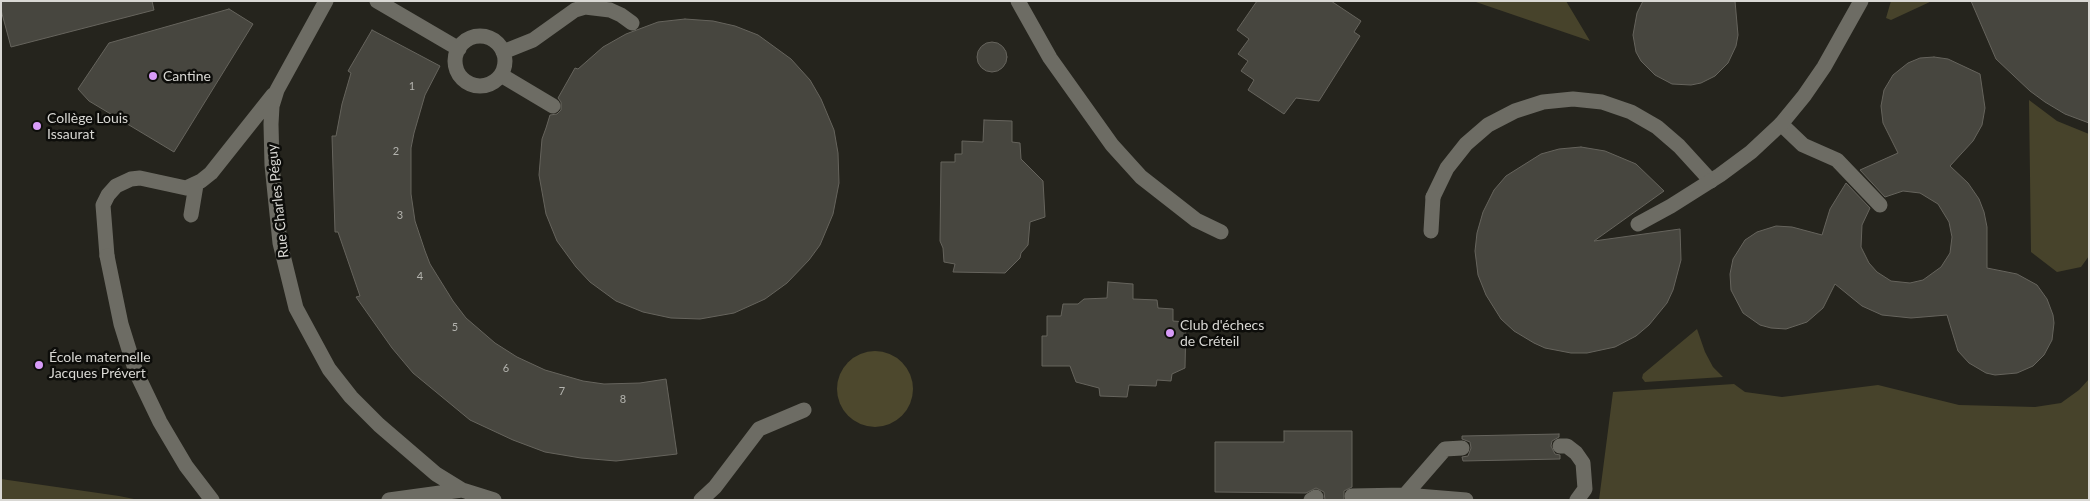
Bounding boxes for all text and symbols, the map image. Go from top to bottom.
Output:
place label: Cantine [163,68,211,84]
marker: Cantine [147,70,159,82]
house number: 1 [409,79,415,93]
place label: Collège Louis Issaurat [47,110,128,142]
marker: Collège Louis Issaurat [31,120,43,132]
street label: Rue Charles Péguy [264,143,292,259]
house number: 2 [393,144,399,158]
house number: 3 [397,208,403,222]
house number: 4 [417,269,423,283]
place label: Club d'échecs de Créteil [1180,317,1264,350]
house number: 5 [452,320,458,334]
marker: Club d'échecs de Créteil [1164,327,1176,339]
place label: École maternelle Jacques Prévert [49,349,151,382]
marker: École maternelle Jacques Prévert [33,359,45,371]
house number: 6 [503,361,509,375]
house number: 7 [559,384,565,398]
house number: 8 [620,392,626,406]

